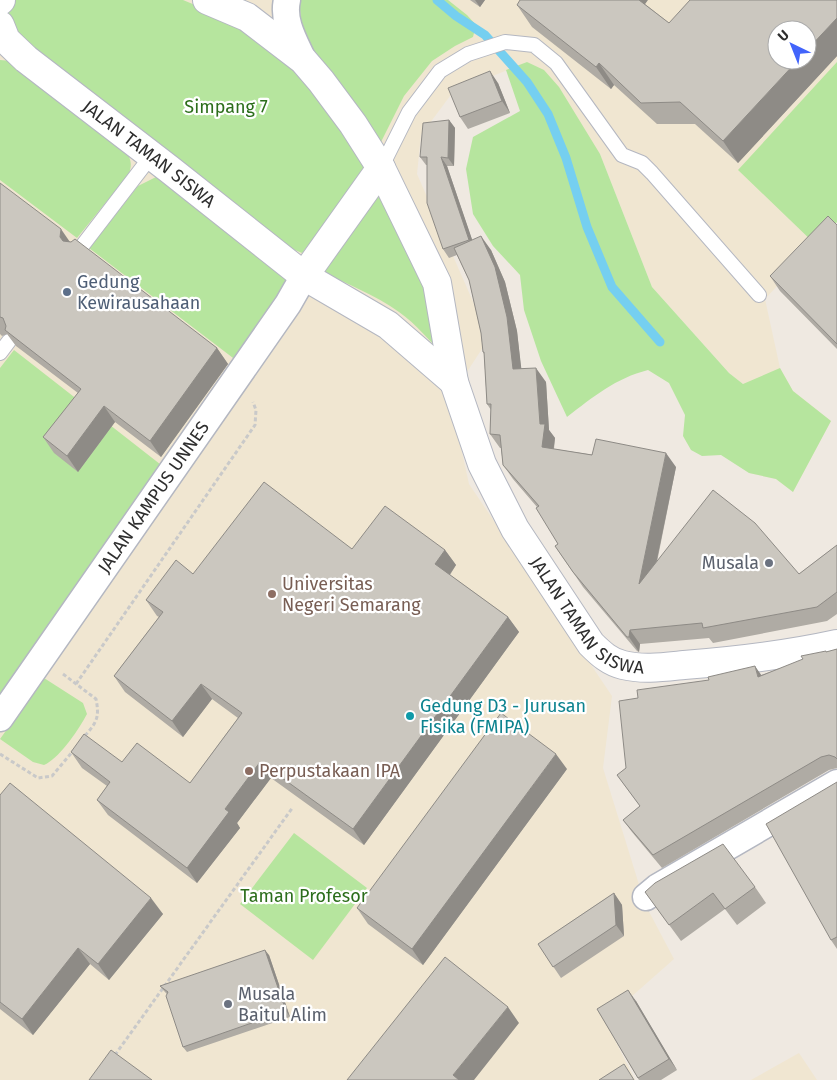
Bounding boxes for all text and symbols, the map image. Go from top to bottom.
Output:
north arrow [767,20,817,70]
text: U [774,27,793,45]
street label: JALAN TAMAN SISWA [78,95,220,213]
park label: Simpang 7 [184,96,268,118]
place label: Gedung Kewirausahaan [77,271,200,314]
marker: Gedung Kewirausahaan [61,286,73,298]
street label: JALAN KAMPUS UNNES [93,417,214,577]
place label: Musala [702,552,759,574]
street label: JALAN TAMAN SISWA [525,553,645,679]
marker: Musala [763,557,775,569]
place label: Universitas Negeri Semarang [282,573,421,616]
marker: Universitas Negeri Semarang [266,588,278,600]
place label: Gedung D3 - Jurusan Fisika (FMIPA) [420,695,586,738]
marker: Gedung D3 - Jurusan Fisika (FMIPA) [404,710,416,722]
place label: Perpustakaan IPA [259,760,401,782]
marker: Perpustakaan IPA [243,765,255,777]
park label: Taman Profesor [240,885,368,907]
place label: Musala Baitul Alim [238,983,327,1026]
marker: Musala Baitul Alim [222,998,234,1010]

